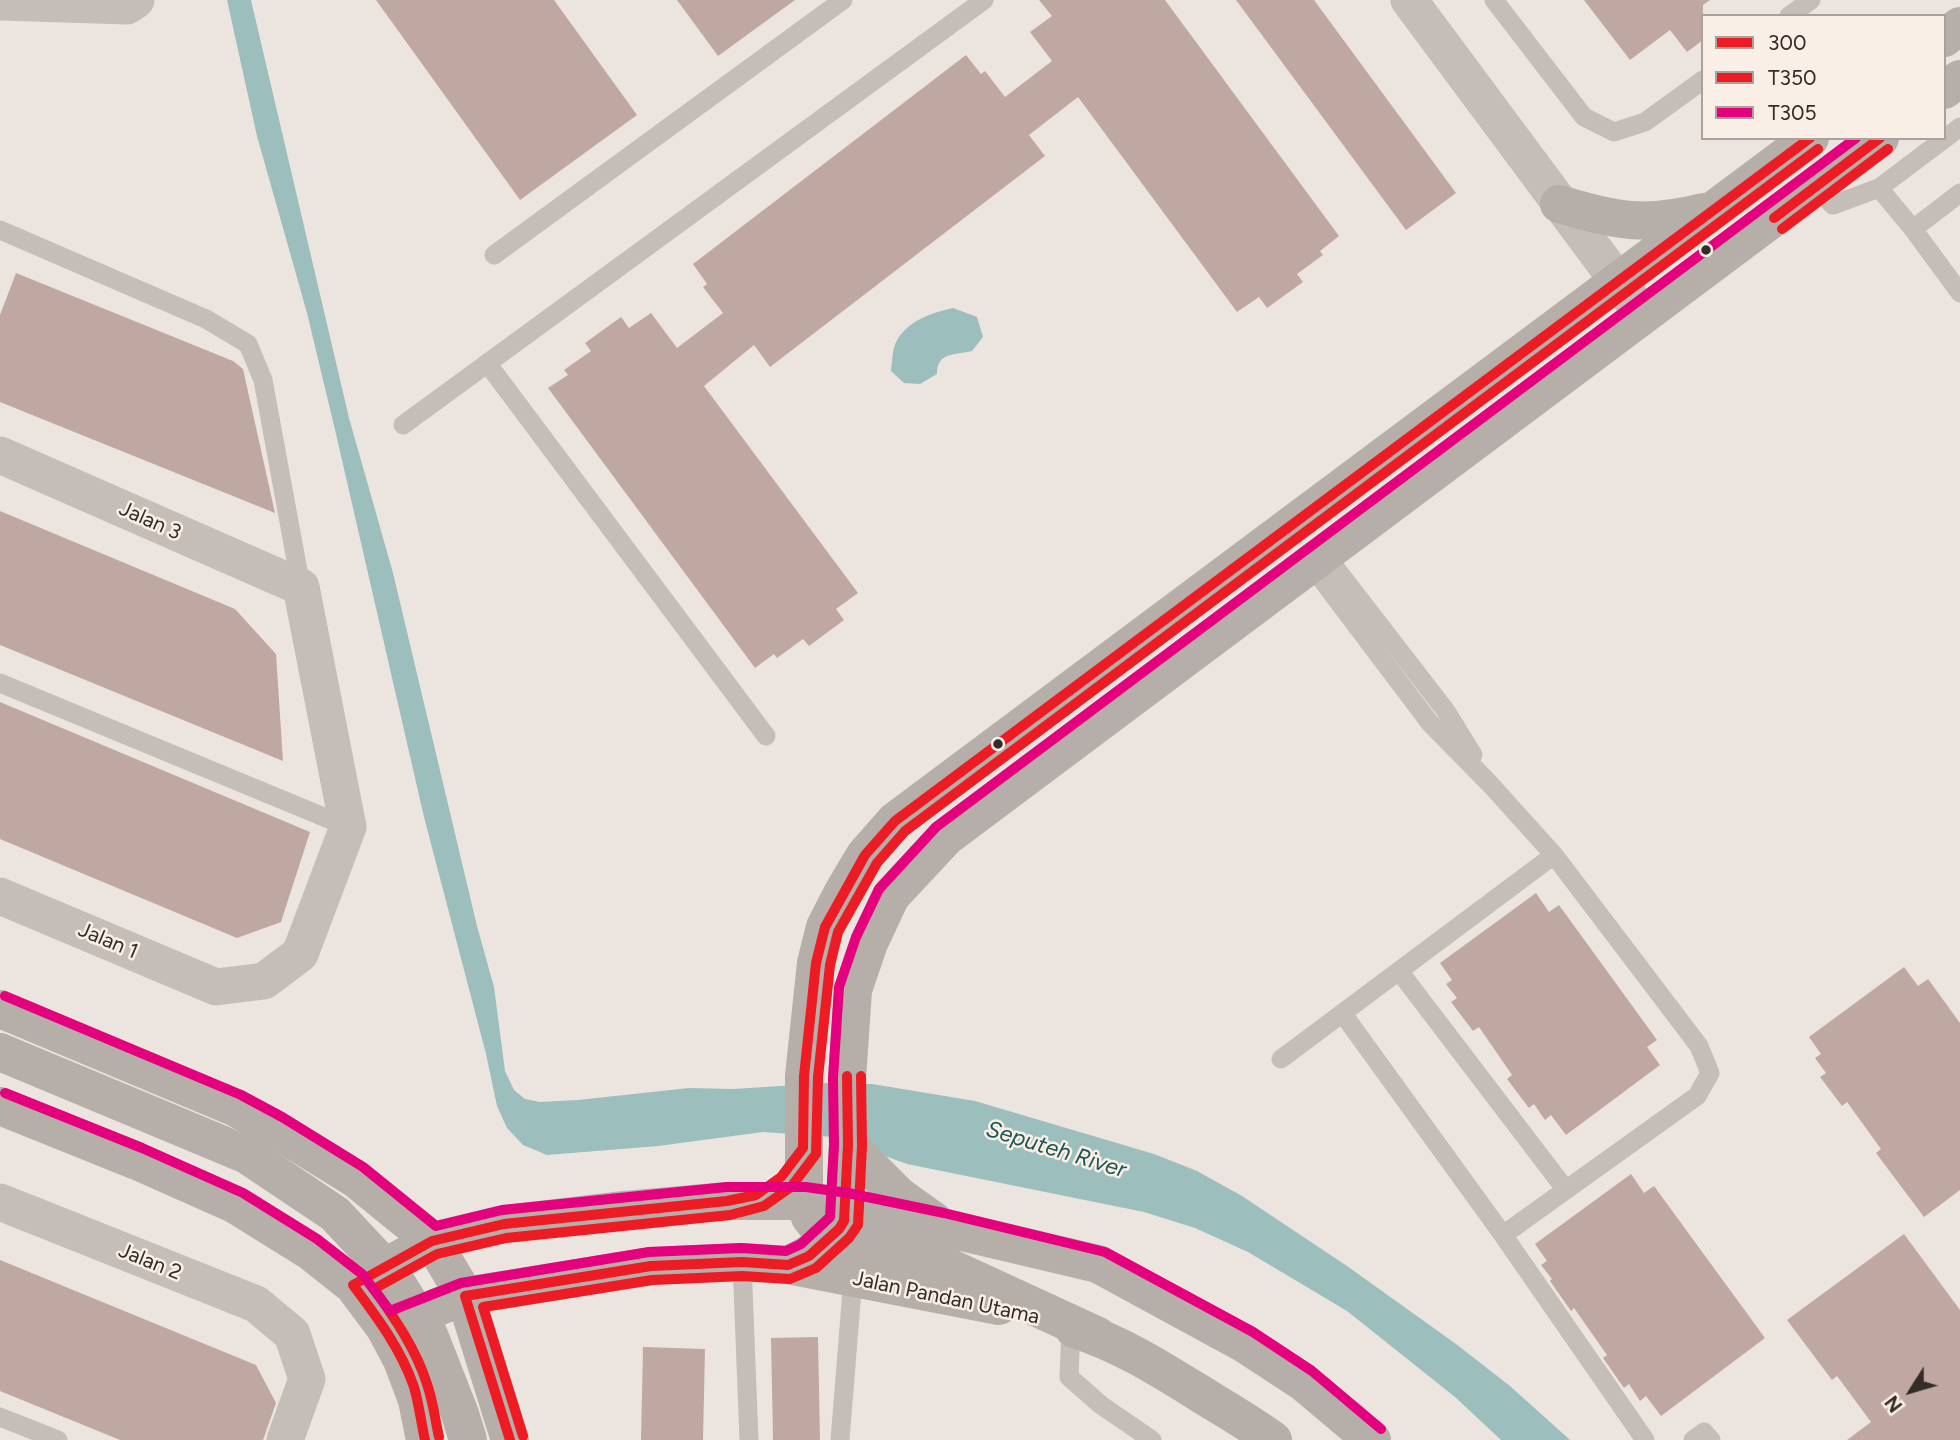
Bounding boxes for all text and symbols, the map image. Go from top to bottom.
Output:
legend [1701,14,1946,140]
text: 300 [1768,30,1806,55]
text: T350 [1768,65,1817,90]
text: T305 [1768,100,1817,125]
unlabelled marker [1699,243,1713,257]
street label: Jalan 3 [115,496,185,546]
unlabelled marker [991,737,1005,751]
street label: Jalan 1 [74,917,142,965]
water label: Seputeh River [983,1116,1129,1184]
street label: Jalan 2 [115,1238,185,1286]
street label: Jalan Pandan Utama [850,1266,1042,1330]
north arrow [1876,1356,1946,1426]
text: N [1880,1391,1907,1417]

